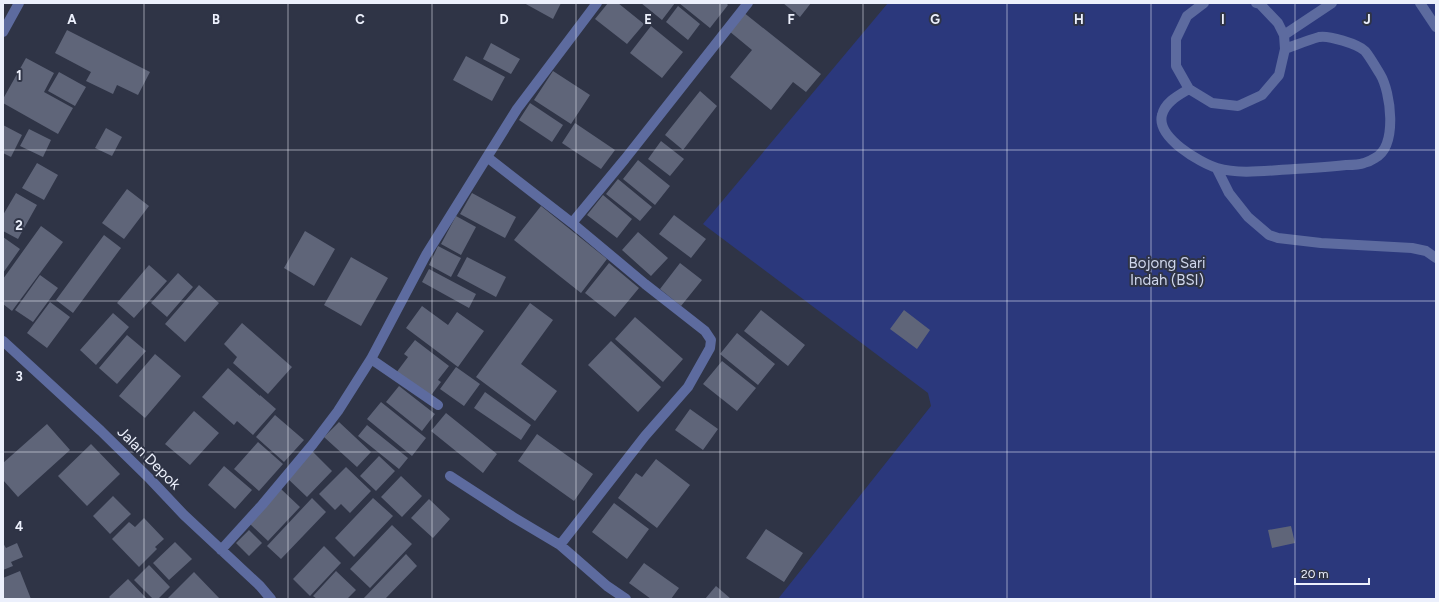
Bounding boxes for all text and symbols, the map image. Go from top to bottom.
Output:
text: A [67,12,77,27]
text: B [212,12,220,27]
text: C [355,12,365,27]
text: D [499,12,509,27]
text: E [644,12,652,27]
text: F [787,12,795,27]
text: G [930,12,940,27]
text: H [1074,12,1084,27]
text: I [1221,12,1225,27]
text: J [1363,12,1371,27]
text: 1 [16,68,22,83]
text: 2 [15,218,23,233]
park label: Bojong Sari Indah (BSI) [1129,254,1205,289]
text: 3 [15,369,23,384]
street label: Jalan Depok [114,423,185,494]
text: 4 [15,519,23,534]
scale bar [1295,560,1369,586]
text: 20 m [1301,567,1329,581]

